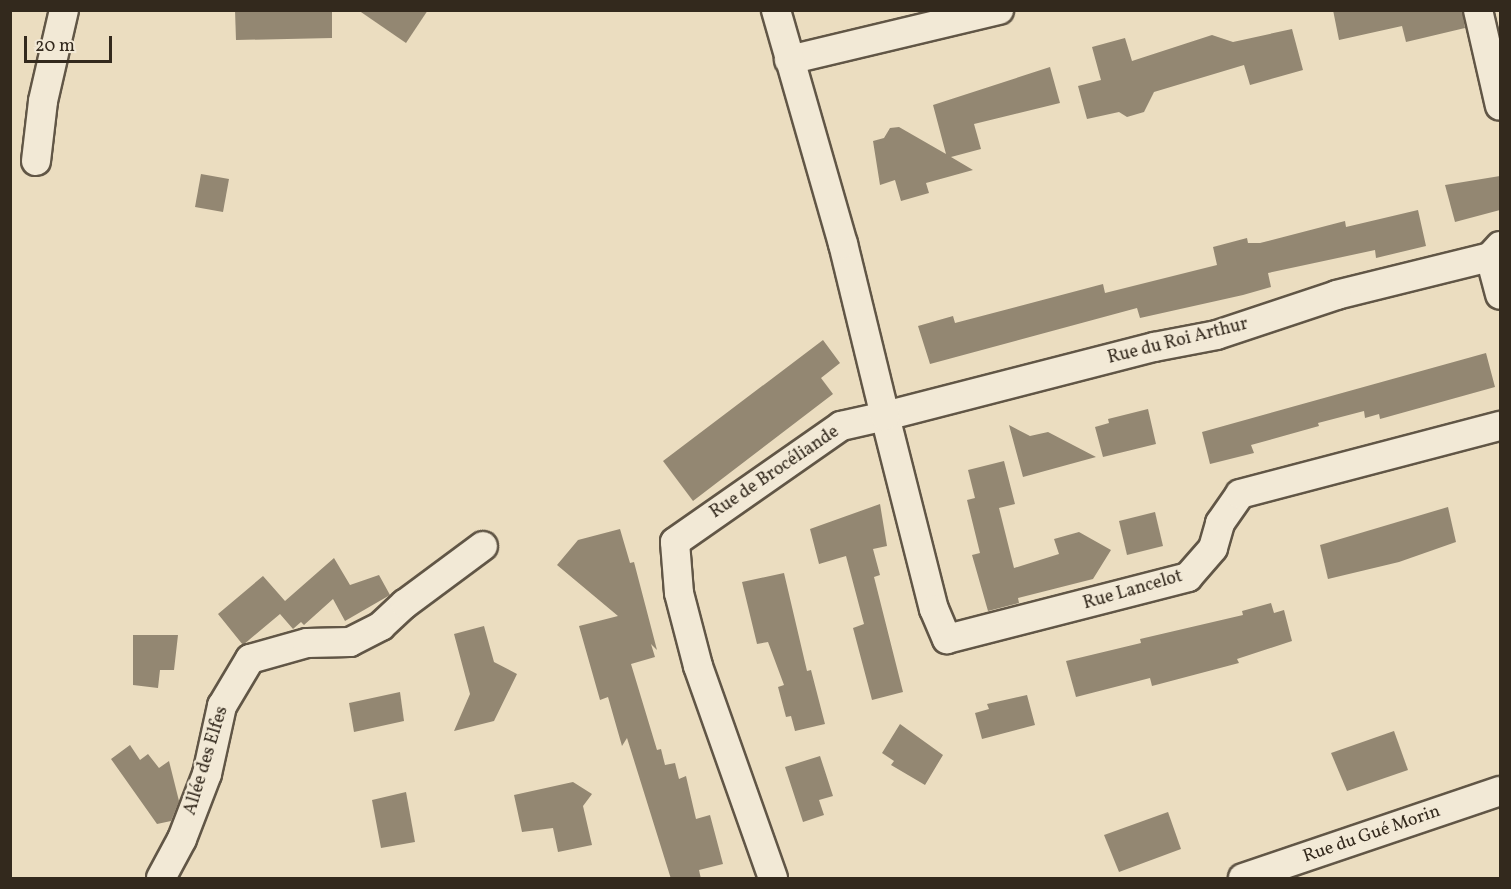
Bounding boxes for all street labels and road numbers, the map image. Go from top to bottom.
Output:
street label: Rue du Roi Arthur [1106,314,1250,370]
street label: Rue de Brocéliande [706,422,844,524]
street label: Rue Lancelot [1081,567,1185,615]
street label: Allée des Elfes [180,704,234,818]
street label: Rue du Gué Morin [1301,801,1443,869]

